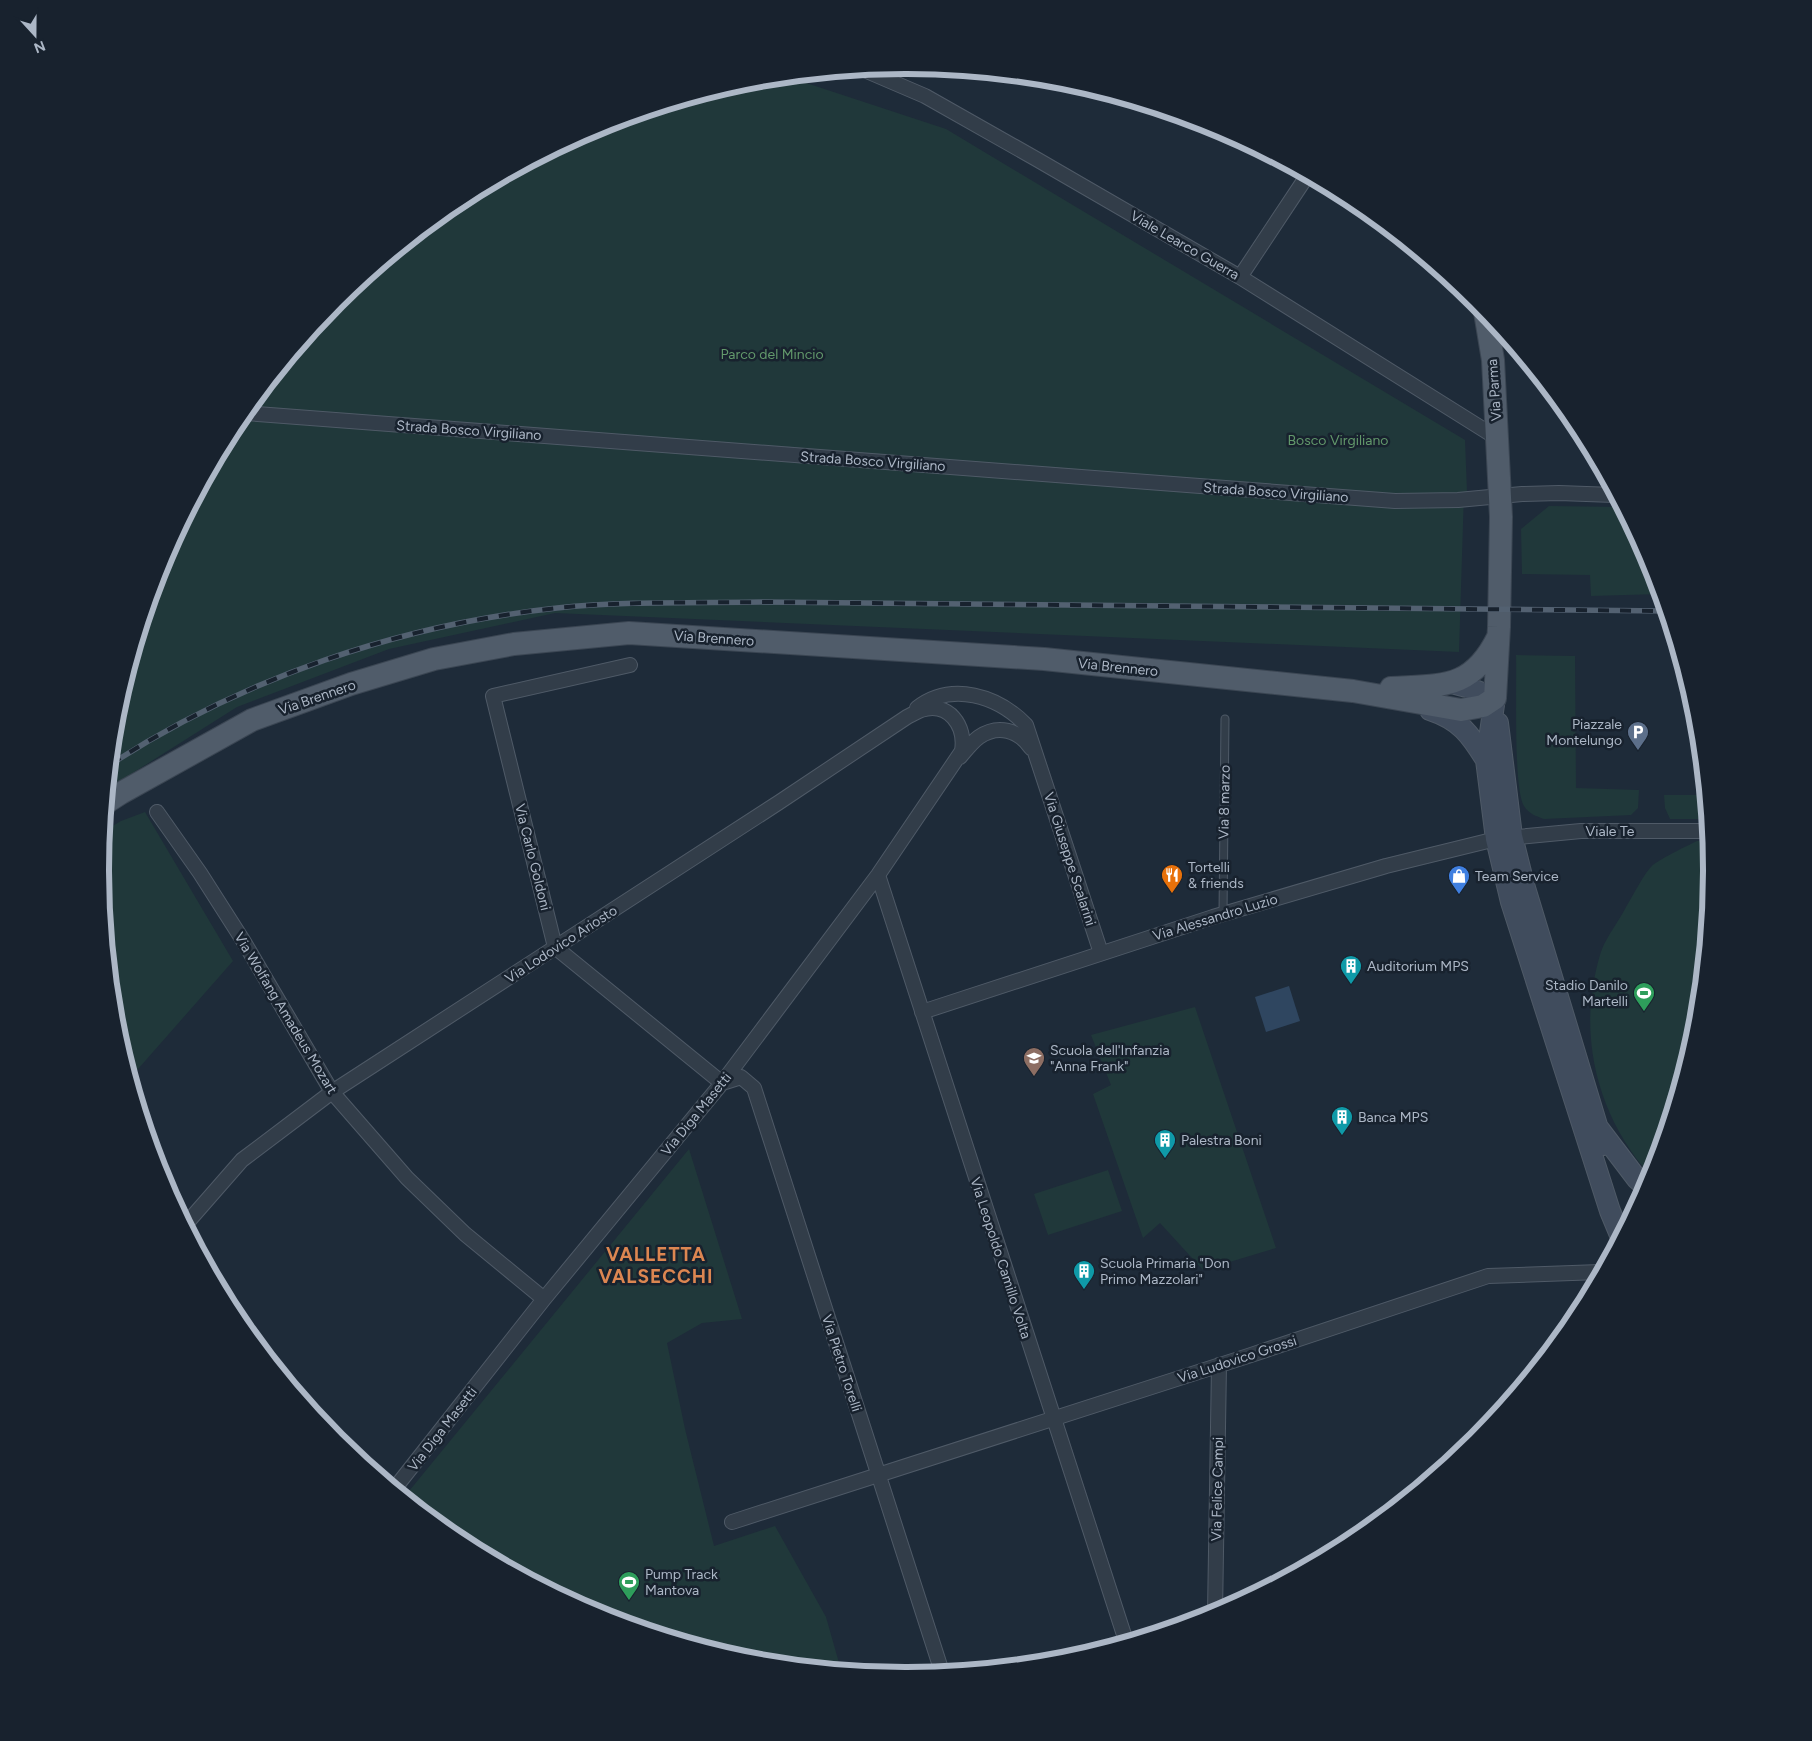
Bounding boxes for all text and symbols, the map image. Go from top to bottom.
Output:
north arrow [10,10,60,60]
text: N [31,37,48,57]
street label: Viale Learco Guerra [1127,207,1242,284]
park label: Parco del Mincio [720,346,824,363]
street label: Via Parma [1484,358,1505,422]
street label: Strada Bosco Virgiliano [396,417,542,444]
park label: Bosco Virgiliano [1288,432,1388,449]
street label: Strada Bosco Virgiliano [800,448,946,475]
street label: Strada Bosco Virgiliano [1203,479,1349,506]
street label: Via Brennero [673,627,755,650]
street label: Via Brennero [1077,655,1159,680]
street label: Via Brennero [276,676,358,719]
place label: Piazzale Montelungo [1546,716,1622,749]
parking icon: Piazzale Montelungo [1626,720,1650,751]
street label: Via 8 marzo [1215,765,1234,839]
street label: Via Giuseppe Scalarini [1040,790,1099,928]
street label: Via Carlo Goldoni [511,802,554,912]
street label: Viale Te [1586,823,1635,840]
place label: Tortelli & friends [1188,859,1244,892]
restaurant icon: Tortelli & friends [1160,863,1184,894]
shop icon: Team Service [1447,864,1471,895]
place label: Team Service [1475,868,1559,885]
street label: Via Alessandro Luzio [1151,890,1280,945]
street label: Via Lodovico Ariosto [502,902,621,987]
street label: Via Wolfang Amadeus Mozart [231,929,341,1097]
building icon: Auditorium MPS [1339,954,1363,985]
place label: Auditorium MPS [1367,958,1469,975]
place label: Stadio Danilo Martelli [1545,977,1628,1010]
sports icon: Stadio Danilo Martelli [1632,981,1656,1012]
place label: Scuola dell'Infanzia "Anna Frank" [1050,1042,1170,1075]
school or university icon: Scuola dell'Infanzia "Anna Frank" [1022,1046,1046,1077]
street label: Via Diga Masetti [658,1069,735,1159]
building icon: Banca MPS [1330,1105,1354,1136]
place label: Banca MPS [1358,1109,1428,1126]
building icon: Palestra Boni [1153,1128,1177,1159]
place label: Palestra Boni [1181,1132,1262,1149]
street label: Via Leopoldo Camillo Volta [966,1175,1035,1341]
district label: VALLETTA VALSECCHI [598,1243,714,1288]
place label: Scuola Primaria "Don Primo Mazzolari" [1100,1255,1230,1288]
building icon: Scuola Primaria "Don Primo Mazzolari" [1072,1259,1096,1290]
street label: Via Pietro Torelli [818,1313,865,1414]
street label: Via Ludovico Grossi [1175,1332,1299,1387]
street label: Via Diga Masetti [404,1384,481,1475]
street label: Via Felice Campi [1208,1437,1227,1541]
place label: Pump Track Mantova [645,1566,718,1599]
sports icon: Pump Track Mantova [617,1570,641,1601]

